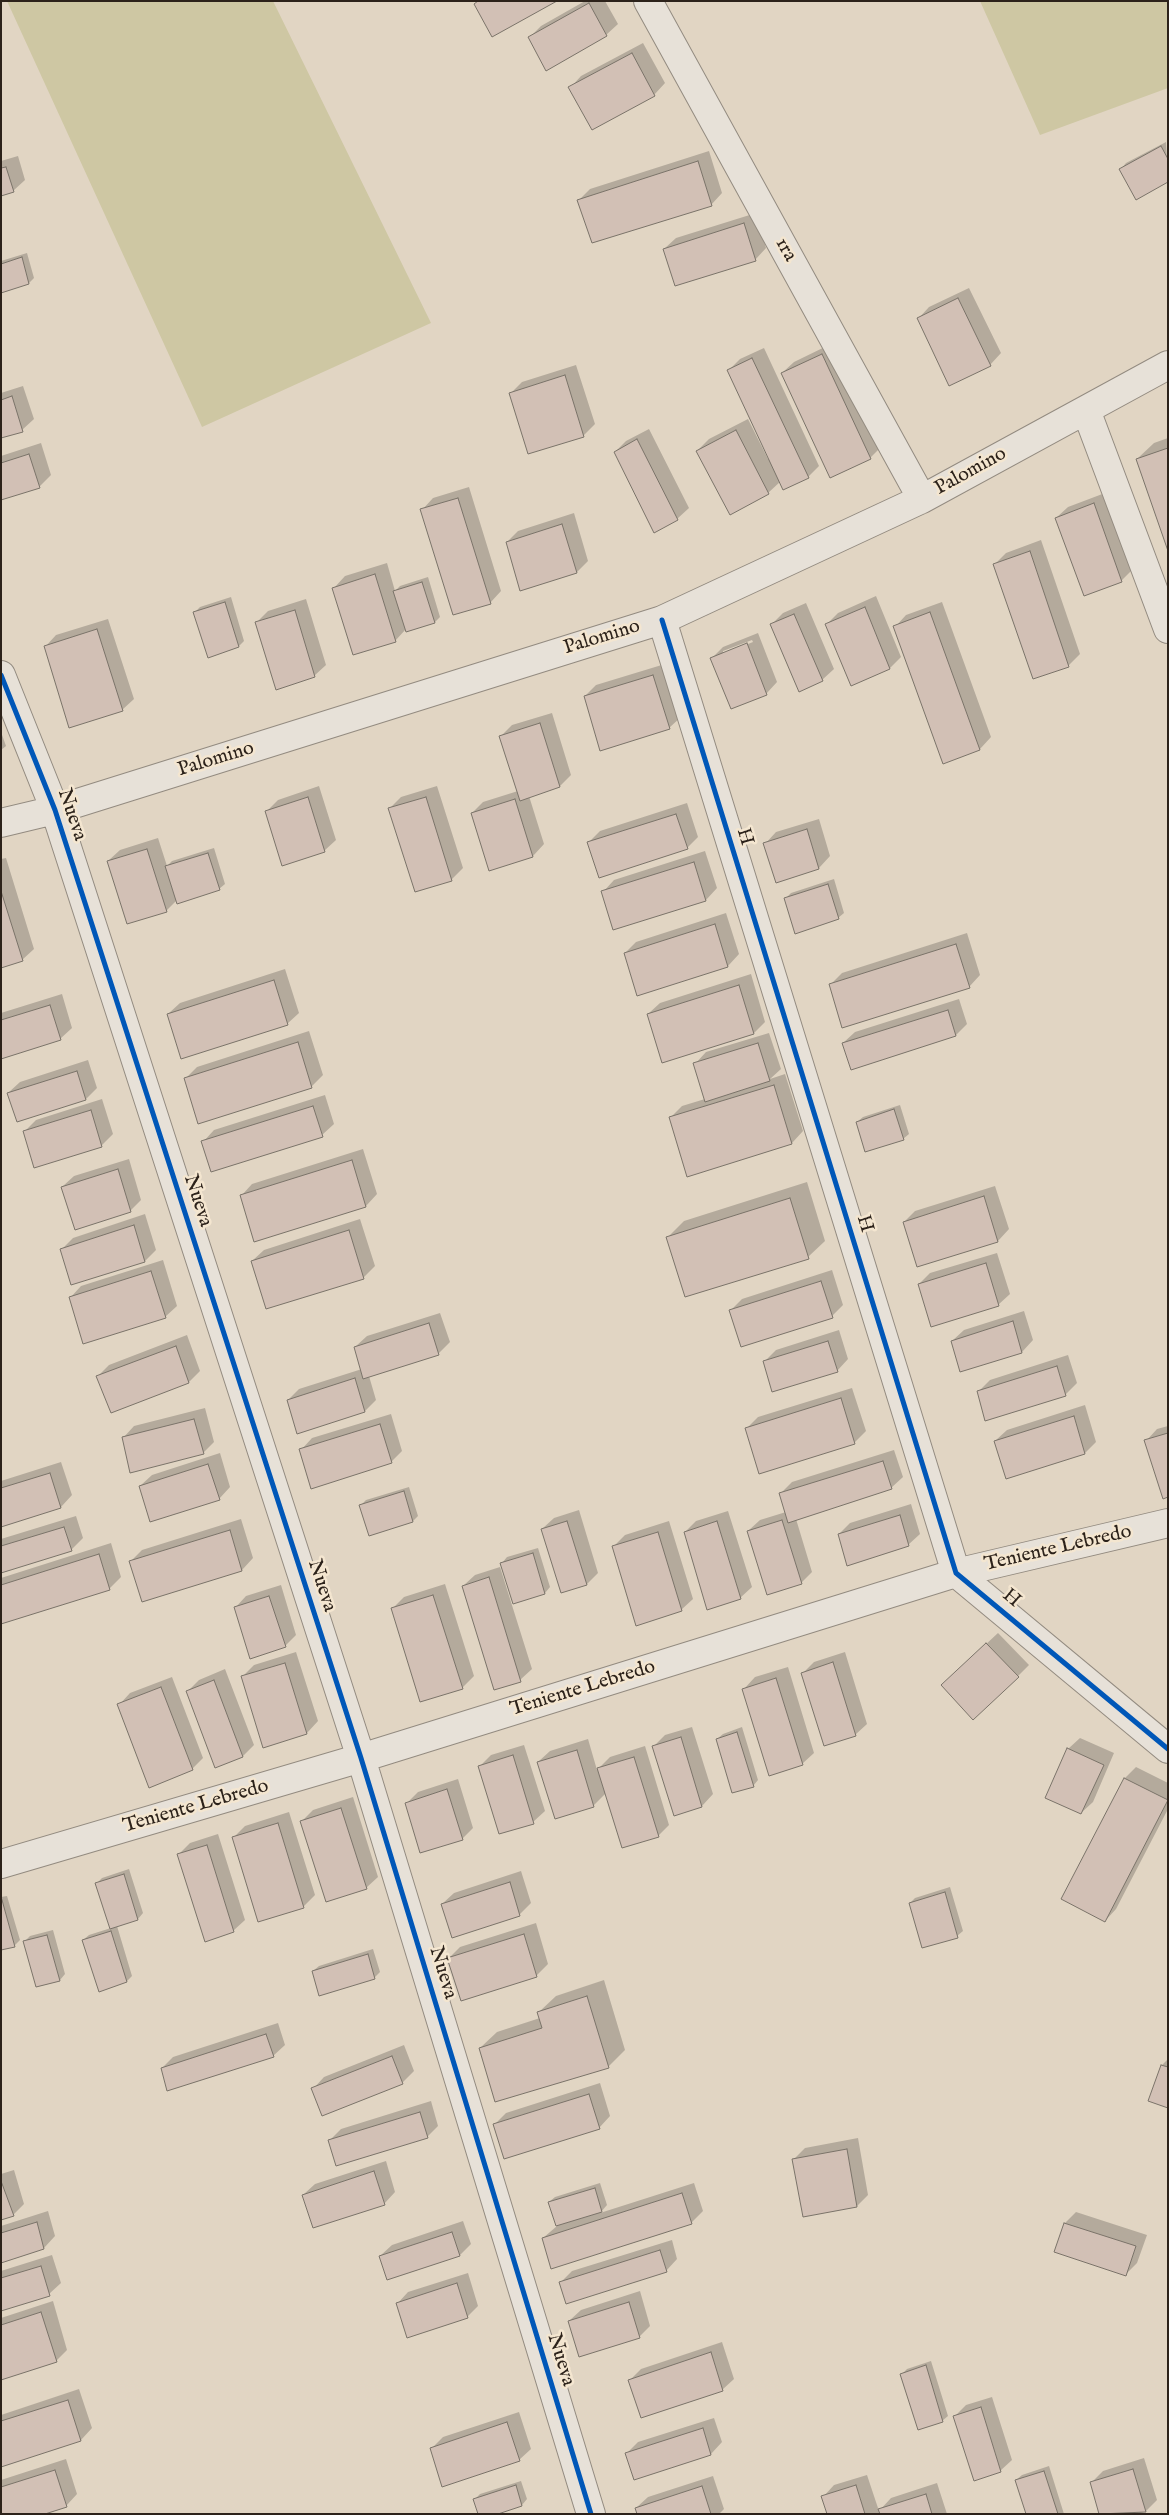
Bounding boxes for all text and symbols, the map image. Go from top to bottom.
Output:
street label: 1ra [769,234,801,266]
street label: Palomino [931,442,1011,502]
street label: Palomino [561,615,643,661]
street label: Palomino [175,737,257,783]
street label: Nueva [51,786,91,844]
street label: H [730,825,758,849]
street label: Nueva [177,1172,217,1230]
street label: H [850,1212,878,1236]
street label: Teniente Lebredo [982,1520,1134,1578]
street label: Nueva [301,1557,341,1615]
street label: H [997,1584,1025,1614]
street label: Teniente Lebredo [508,1656,658,1722]
street label: Teniente Lebredo [120,1775,272,1839]
street label: Nueva [423,1944,461,2002]
street label: Nueva [541,2331,579,2389]

